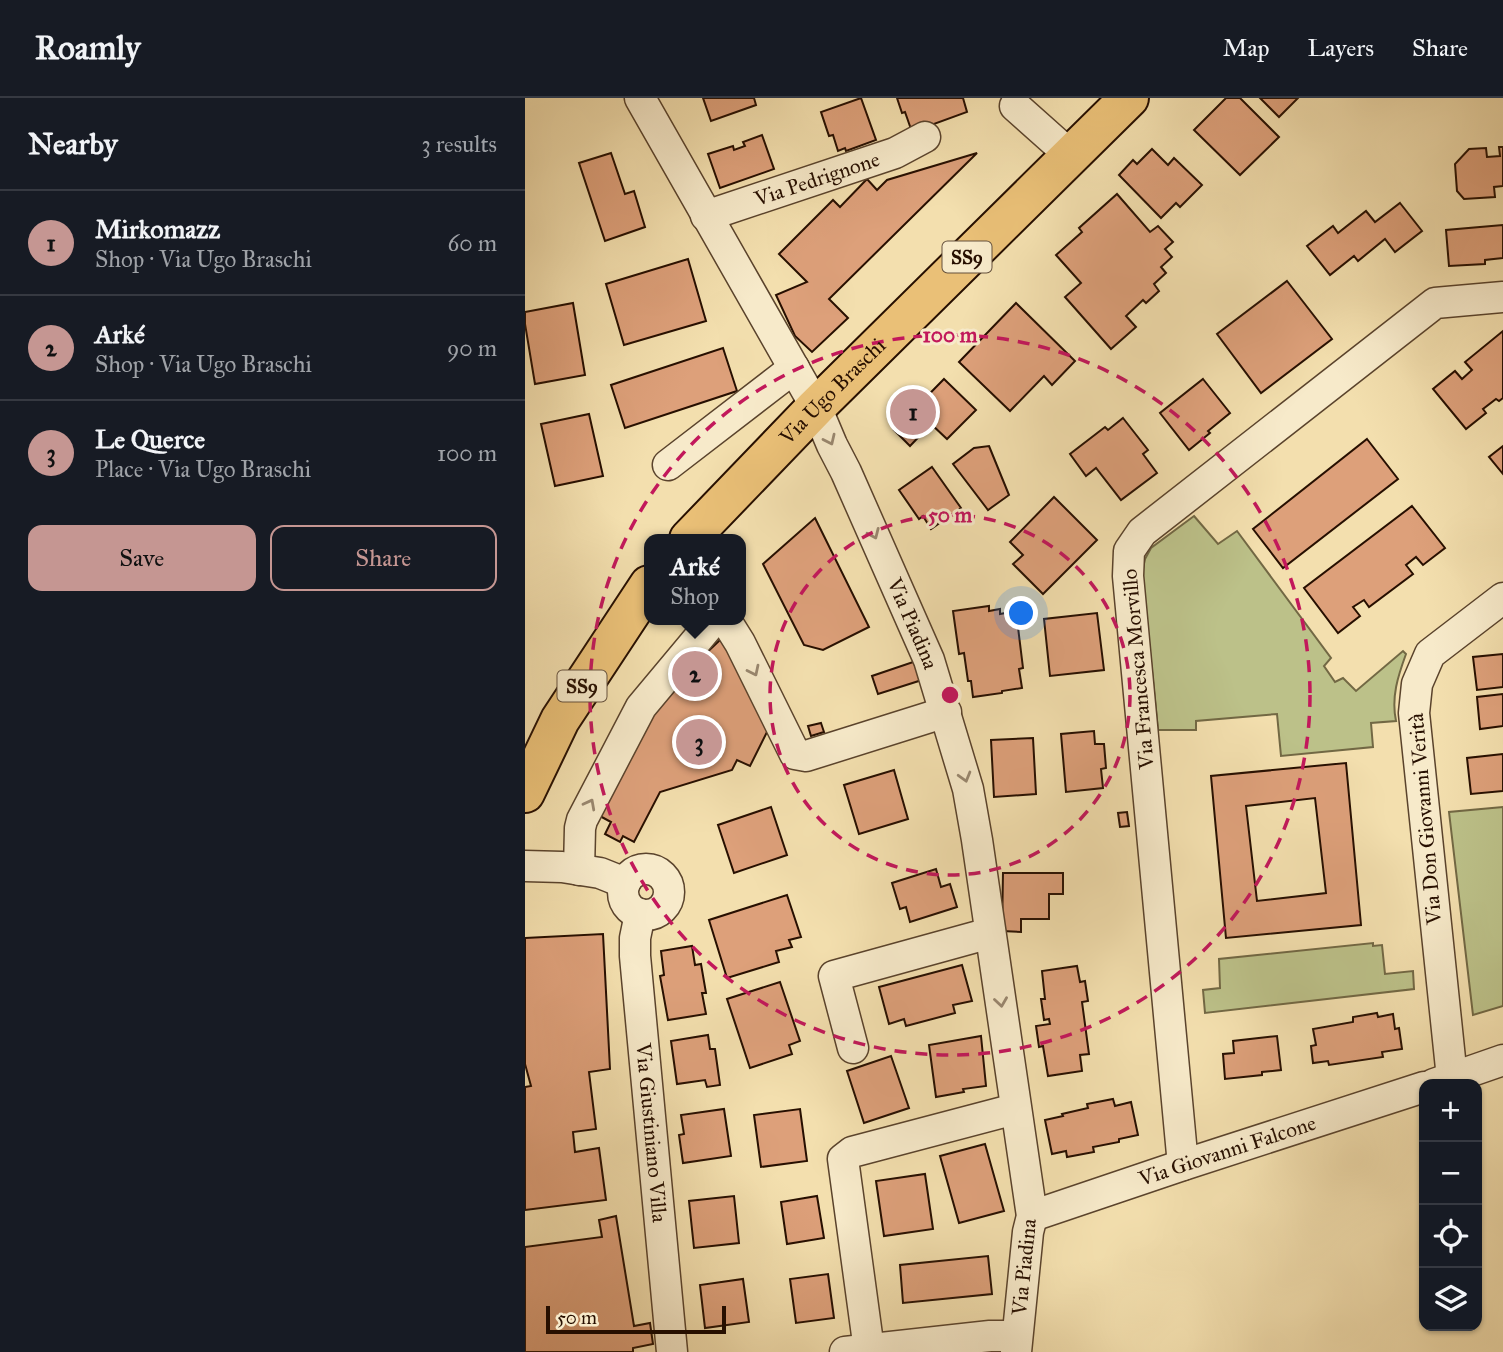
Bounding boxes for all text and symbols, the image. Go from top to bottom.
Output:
text: Roamly [35,28,140,68]
text: Map [1223,33,1270,63]
text: Layers [1308,33,1374,63]
text: Share [1412,33,1468,63]
text: Nearby [28,126,118,162]
text: 3 results [421,130,497,158]
street label: Via Pedrignone [750,146,883,212]
text: Mirkomazz [95,213,220,245]
text: 1 [46,229,56,257]
text: 60 m [448,229,497,257]
road number: SS9 [943,242,991,272]
text: Shop · Via Ugo Braschi [95,245,312,273]
text: Arké [95,318,145,350]
text: 100 m [923,322,978,348]
street label: Via Ugo Braschi [773,333,891,451]
text: 2 [45,334,57,362]
text: 90 m [447,334,497,362]
text: Shop · Via Ugo Braschi [95,350,312,378]
pin: 1 [890,386,936,438]
text: Le Querce [95,423,205,455]
one-way arrow [822,433,836,445]
text: 3 [46,439,56,467]
text: 100 m [437,439,497,467]
text: Place · Via Ugo Braschi [95,455,311,483]
text: 50 m [928,502,972,528]
button: Save [28,525,256,591]
button: Share [270,525,497,591]
one-way arrow [866,527,880,540]
popup [644,534,746,625]
text: Arké [670,550,720,582]
street label: Via Francesca Morvillo [1116,568,1160,771]
street label: Via Piadina [881,573,944,672]
text: Shop [670,582,719,610]
your location [1004,596,1038,630]
pin: 2 [672,648,718,700]
one-way arrow [746,664,760,676]
road number: SS9 [557,670,607,702]
centre of rings [938,683,962,707]
street label: Via Don Giovanni Verità [1403,712,1447,927]
pin: 3 [676,716,722,768]
one-way arrow [957,771,971,783]
one-way arrow [582,799,595,811]
one-way arrow [993,996,1008,1008]
street label: Via Giustiniano Villa [630,1041,673,1224]
map controls [1419,1079,1482,1331]
button: + [1419,1079,1482,1142]
street label: Via Giovanni Falcone [1134,1110,1320,1192]
button: − [1419,1142,1482,1205]
button: locate [1419,1205,1482,1268]
street label: Via Piadina [1006,1217,1042,1318]
button: layers [1419,1268,1482,1331]
scale bar [546,1303,726,1335]
text: 50 m [557,1306,597,1329]

